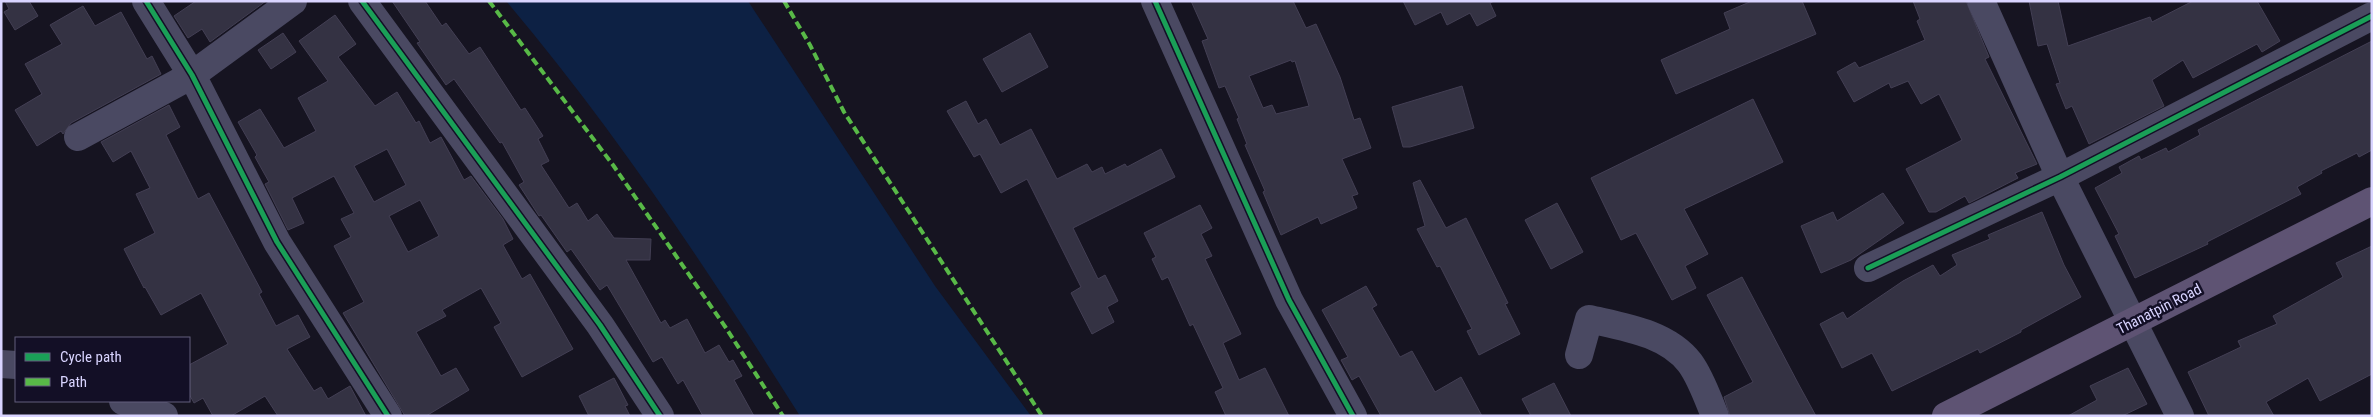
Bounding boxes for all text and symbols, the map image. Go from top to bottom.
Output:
street label: Thanatpin Road [2114,280,2204,338]
legend [15,337,190,402]
text: Cycle path [60,348,122,366]
text: Path [60,373,87,391]

